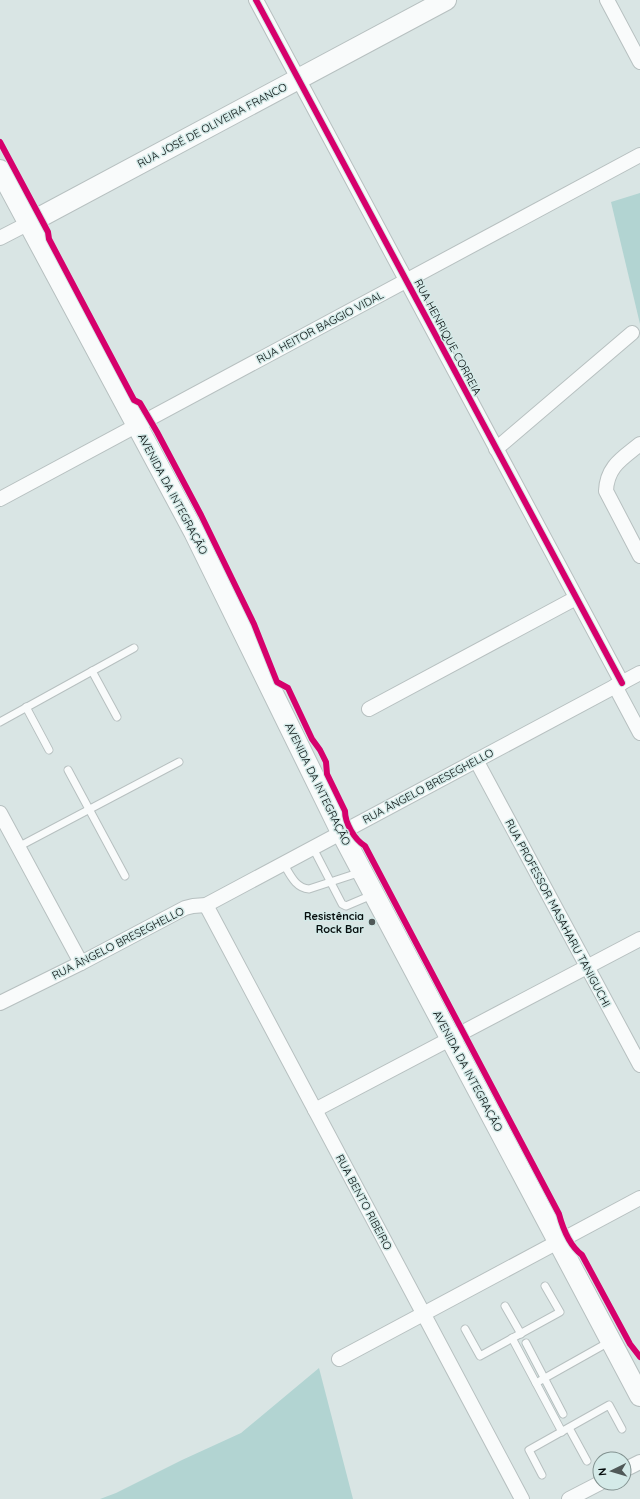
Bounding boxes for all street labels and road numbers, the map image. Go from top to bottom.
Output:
street label: RUA JOSÉ DE OLIVEIRA FRANCO [135,79,289,171]
street label: RUA HENRIQUE CORREIA [411,277,485,397]
street label: RUA HEITOR BAGGIO VIDAL [254,287,386,366]
street label: AVENIDA DA INTEGRAÇÃO [135,431,211,557]
street label: AVENIDA DA INTEGRAÇÃO [282,720,354,848]
street label: RUA ÂNGELO BRESEGHELLO [360,745,496,827]
street label: RUA PROFESSOR MASAHARU TANIGUCHI [502,817,614,1009]
street label: RUA ÂNGELO BRESEGHELLO [50,904,186,982]
street label: AVENIDA DA INTEGRAÇÃO [430,1008,506,1134]
street label: RUA BENTO RIBEIRO [333,1152,395,1252]

